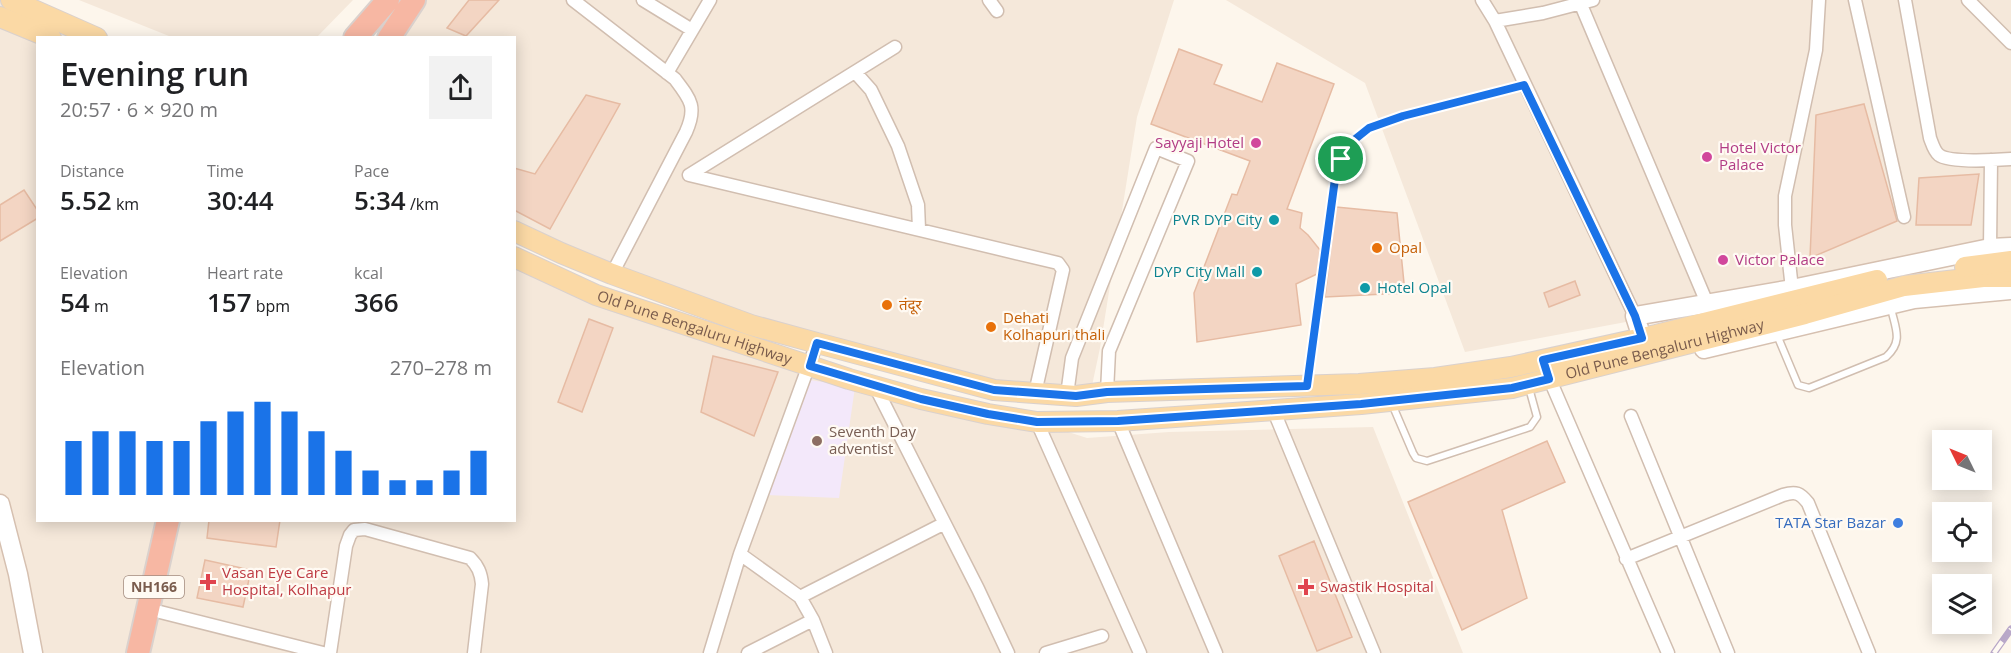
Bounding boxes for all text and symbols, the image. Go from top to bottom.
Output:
text: Evening run [60,51,249,96]
button: share [429,56,492,119]
text: 20:57 · 6 × 920 m [60,96,218,123]
place label: Sayyaji Hotel [1155,132,1244,152]
pin [1315,133,1366,184]
marker: Sayyaji Hotel [1249,136,1263,150]
place label: Hotel Victor Palace [1719,137,1801,174]
icon: arrive [1324,142,1357,175]
marker: Hotel Victor Palace [1700,150,1714,164]
text: Distance [60,160,124,182]
text: Time [207,160,244,182]
text: Pace [354,160,389,182]
text: 5.52 [60,182,112,218]
text: 30:44 [207,182,274,218]
text: 5:34 [354,182,406,218]
text: km [112,193,139,215]
text: /km [406,193,439,215]
place label: PVR DYP City [1173,209,1262,229]
marker: PVR DYP City [1267,213,1281,227]
place label: Opal [1389,237,1422,257]
marker: Opal [1370,241,1384,255]
place label: Victor Palace [1735,249,1824,269]
marker: Victor Palace [1716,253,1730,267]
place label: DYP City Mall [1153,261,1245,281]
text: Elevation [60,262,128,284]
text: Heart rate [207,262,283,284]
text: kcal [354,262,383,284]
marker: DYP City Mall [1250,265,1264,279]
place label: Hotel Opal [1377,277,1452,297]
marker: Hotel Opal [1358,281,1372,295]
text: 54 [60,284,90,320]
text: 157 [207,284,252,320]
text: 366 [354,284,399,320]
street label: Old Pune Bengaluru Highway [595,285,795,369]
place label: तंदूर [899,294,923,315]
text: m [90,295,109,317]
text: bpm [252,295,290,317]
marker: तंदूर [880,298,894,312]
place label: Dehati Kolhapuri thali [1003,307,1105,344]
street label: Old Pune Bengaluru Highway [1563,314,1766,383]
marker: Dehati Kolhapuri thali [984,320,998,334]
text: Elevation [60,354,145,381]
text: 270–278 m [390,354,492,381]
place label: Seventh Day adventist [829,421,916,458]
north arrow [1932,430,1992,490]
map controls [1932,430,1992,634]
marker: Seventh Day adventist [810,434,824,448]
button: locate [1932,502,1992,562]
place label: TATA Star Bazar [1775,512,1886,532]
marker: TATA Star Bazar [1891,516,1905,530]
place label: Vasan Eye Care Hospital, Kolhapur [222,562,351,599]
marker: Vasan Eye Care Hospital, Kolhapur [199,573,217,591]
button: layers [1932,574,1992,634]
road number: NH166 [124,576,184,598]
place label: Swastik Hospital [1320,576,1434,596]
marker: Swastik Hospital [1297,578,1315,596]

